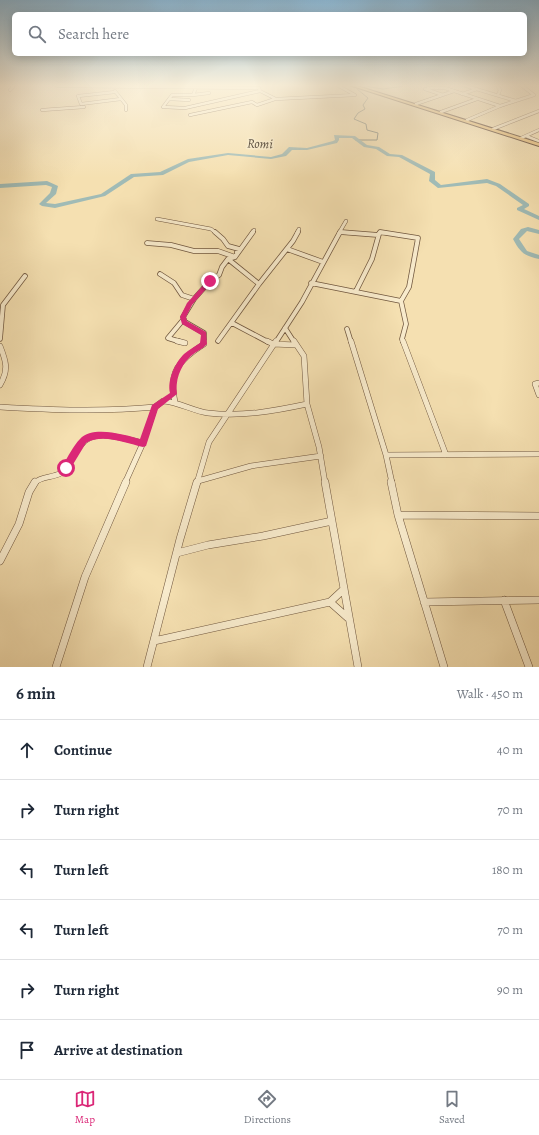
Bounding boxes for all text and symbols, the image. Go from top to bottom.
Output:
search box [12,12,527,56]
icon: search [26,23,48,45]
text: Search here [58,24,129,44]
water label: Romi [247,135,274,152]
route end [201,272,219,290]
route start [57,459,75,477]
text: 6 min [16,682,56,705]
text: Walk · 450 m [457,685,523,702]
icon: ahead [16,739,38,761]
text: Continue [54,740,112,760]
text: 40 m [497,741,523,758]
icon: right [16,799,38,821]
text: Turn right [54,800,119,820]
text: 70 m [497,801,523,818]
icon: left [16,859,38,881]
text: Turn left [54,860,109,880]
text: 180 m [492,861,523,878]
icon: left [16,919,38,941]
text: Turn left [54,920,109,940]
text: 70 m [497,921,523,938]
icon: right [16,979,38,1001]
text: Turn right [54,980,119,1000]
text: 90 m [497,981,523,998]
icon: arrive [16,1039,38,1061]
text: Arrive at destination [54,1040,183,1060]
tab: Map [74,1088,96,1127]
tab: Directions [244,1088,291,1127]
tab: Saved [439,1088,465,1127]

